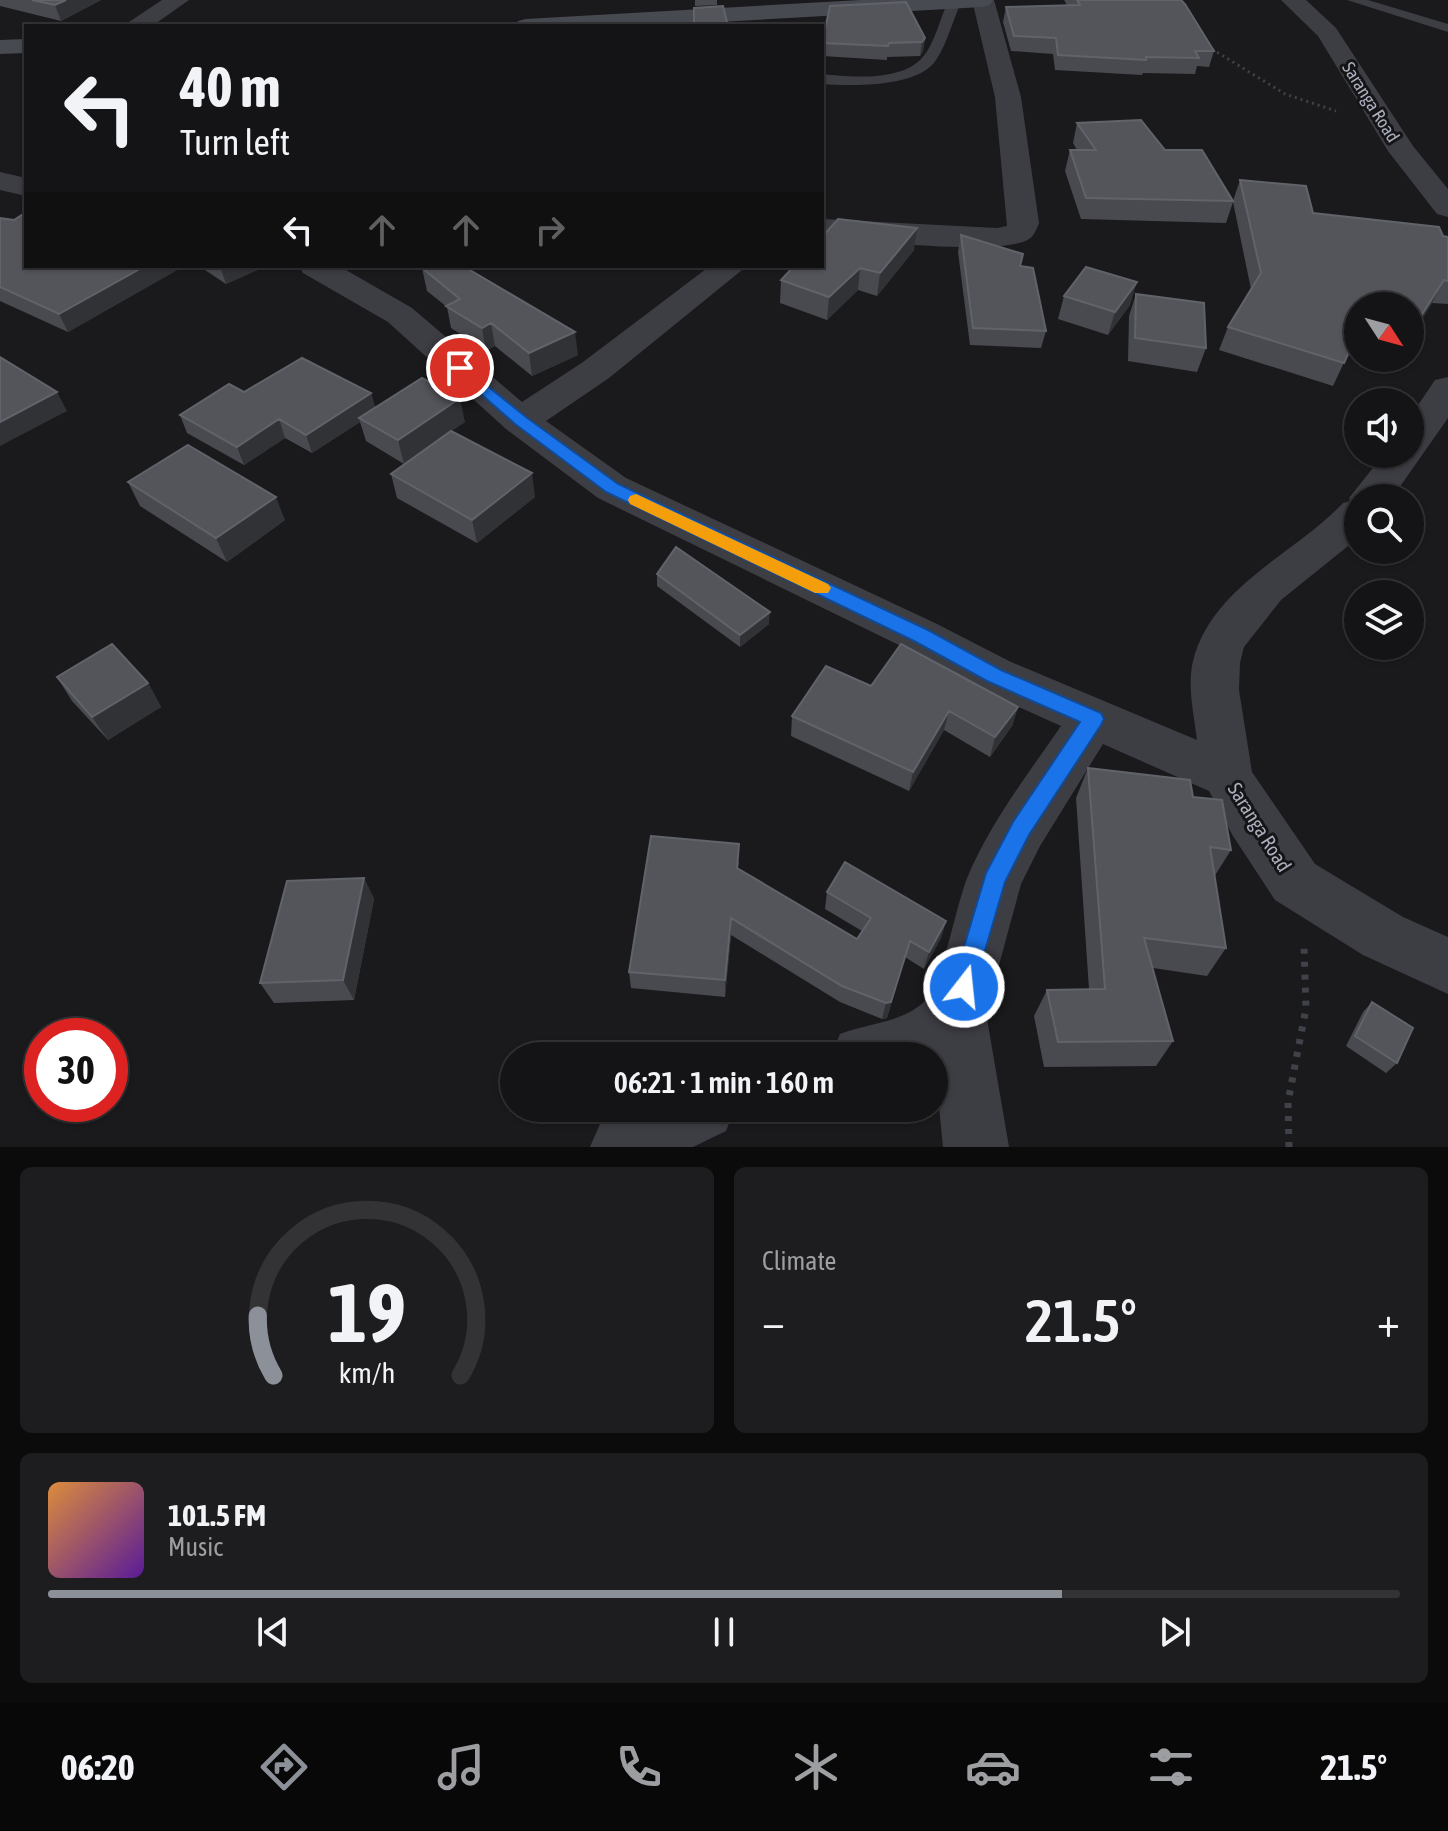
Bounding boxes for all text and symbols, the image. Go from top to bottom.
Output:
text: 40 m [180,55,281,119]
icon: left [48,56,152,160]
street label: Saranga Road [1338,58,1404,146]
text: Turn left [180,121,290,163]
icon: left [276,208,320,252]
icon: ahead [360,208,404,252]
icon: ahead [444,208,488,252]
icon: right [528,208,572,252]
north arrow [1344,292,1424,372]
map controls [1344,292,1424,660]
pin [426,334,494,402]
icon: arrive [438,346,482,390]
button: sound [1344,388,1424,468]
button: search [1344,484,1424,564]
button: layers [1344,580,1424,660]
street label: Saranga Road [1224,778,1296,876]
position arrow [922,945,1006,1029]
speed limit sign: 30 [24,1018,128,1122]
text: 06:21 · 1 min · 160 m [614,1065,834,1099]
text: Climate [762,1246,836,1276]
text: 19 [328,1264,406,1360]
text: 21.5° [1025,1286,1137,1355]
text: − [762,1296,785,1346]
text: + [1377,1296,1400,1346]
text: km/h [339,1356,395,1389]
text: 101.5 FM [168,1498,266,1532]
text: Music [168,1532,223,1562]
icon: previous [251,1610,295,1654]
icon: pause [702,1610,746,1654]
icon: next [1153,1610,1197,1654]
icon: directions [256,1739,312,1795]
icon: music [433,1739,489,1795]
icon: phone [611,1739,667,1795]
icon: climate [788,1739,844,1795]
icon: car [965,1739,1021,1795]
icon: filters [1143,1739,1199,1795]
text: 06:20 [61,1746,135,1788]
text: 21.5° [1320,1746,1387,1788]

